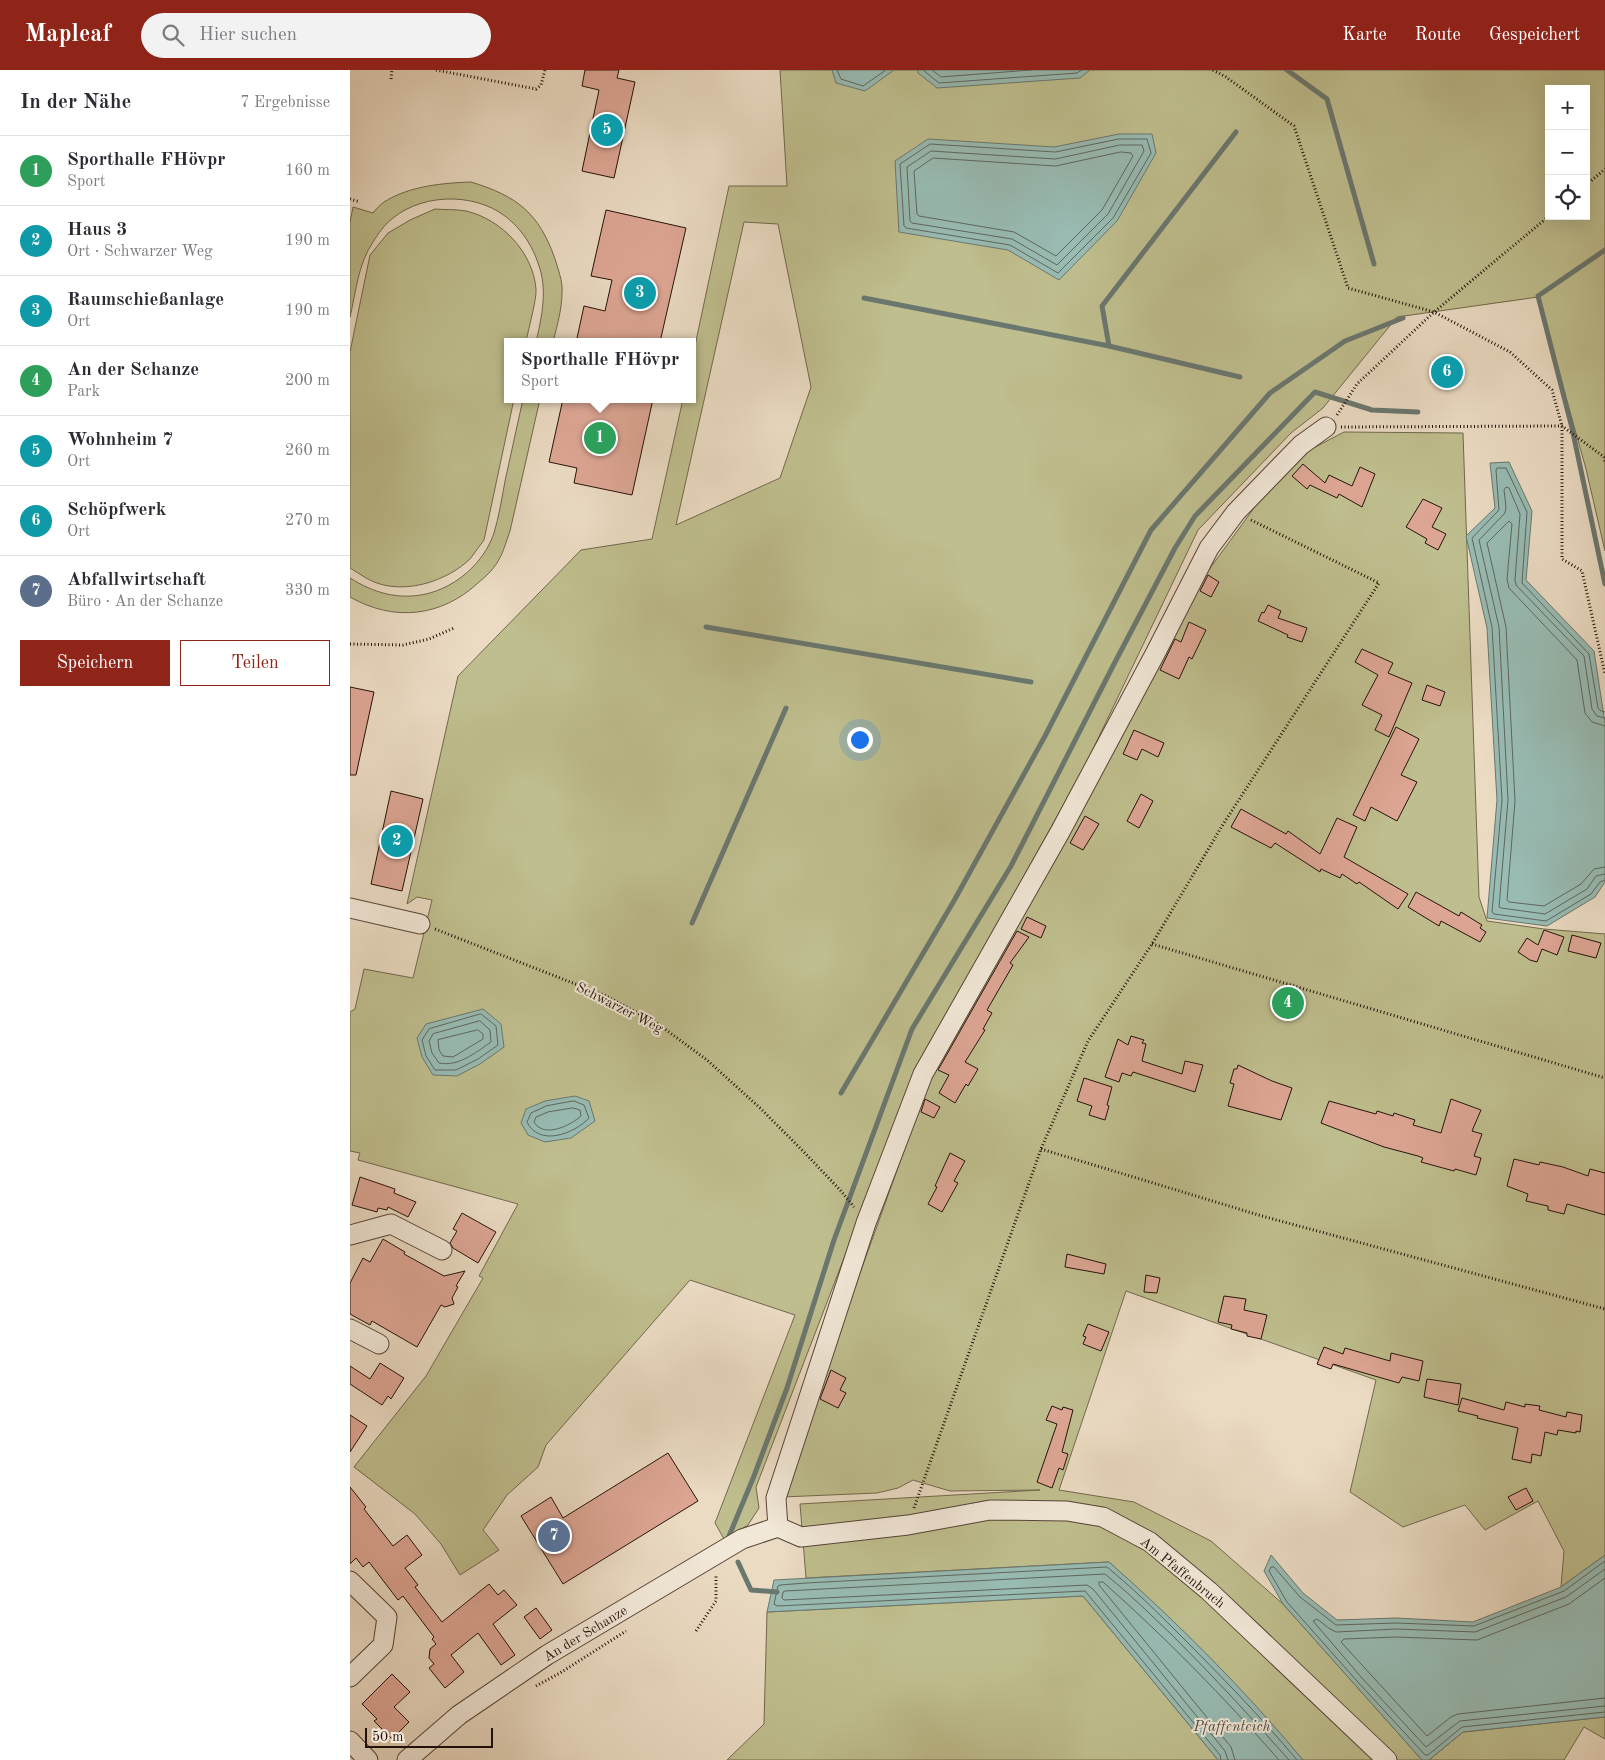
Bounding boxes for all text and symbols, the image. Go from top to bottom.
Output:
search box [141,13,491,58]
icon: search [159,21,187,49]
text: Mapleaf [25,23,111,47]
text: Hier suchen [199,26,297,45]
text: Karte [1342,26,1387,44]
text: Route [1415,26,1461,44]
text: Gespeichert [1489,26,1580,44]
map controls [1545,85,1590,220]
button: + [1545,85,1590,130]
text: In der Nähe [20,92,131,113]
text: 7 Ergebnisse [240,95,330,111]
pin: 5 [591,111,623,149]
button: − [1545,130,1590,175]
text: Sporthalle FHövpr [67,151,226,170]
text: 1 [31,163,41,179]
text: 160 m [285,163,330,179]
text: Sport [67,174,105,190]
button: locate [1545,175,1590,220]
text: Haus 3 [67,221,127,240]
text: 2 [31,233,41,249]
text: 190 m [285,233,330,249]
text: Ort · Schwarzer Weg [67,244,213,260]
pin: 3 [624,274,656,312]
text: Raumschießanlage [67,291,224,310]
text: 3 [31,303,41,319]
text: 190 m [285,303,330,319]
text: Ort [67,314,90,330]
popup [504,338,696,403]
text: Sporthalle FHövpr [521,351,679,370]
pin: 6 [1431,353,1463,391]
text: An der Schanze [67,361,199,380]
text: 4 [31,373,41,389]
text: 200 m [285,373,330,389]
text: Sport [521,374,559,390]
text: Park [67,384,100,400]
pin: 1 [584,419,616,457]
text: Wohnheim 7 [67,431,173,450]
text: 5 [31,443,41,459]
text: 260 m [285,443,330,459]
text: Ort [67,454,90,470]
text: Schöpfwerk [67,501,166,520]
text: 6 [31,513,41,529]
text: 270 m [285,513,330,529]
text: Ort [67,524,90,540]
text: Abfallwirtschaft [67,571,206,590]
text: 7 [31,583,41,599]
text: 330 m [285,583,330,599]
text: Büro · An der Schanze [67,594,223,610]
button: Speichern [20,640,170,686]
button: Teilen [180,640,330,686]
your location [847,727,873,753]
pin: 2 [381,822,413,860]
street label: Schwarzer Weg [574,980,666,1036]
pin: 4 [1272,984,1304,1022]
pin: 7 [538,1517,570,1555]
street label: Am Pfaffenbruch [1137,1535,1228,1611]
street label: An der Schanze [541,1603,630,1664]
water label: Pfaffenteich [1193,1720,1271,1735]
scale bar [365,1725,492,1748]
text: 50 m [372,1730,403,1744]

